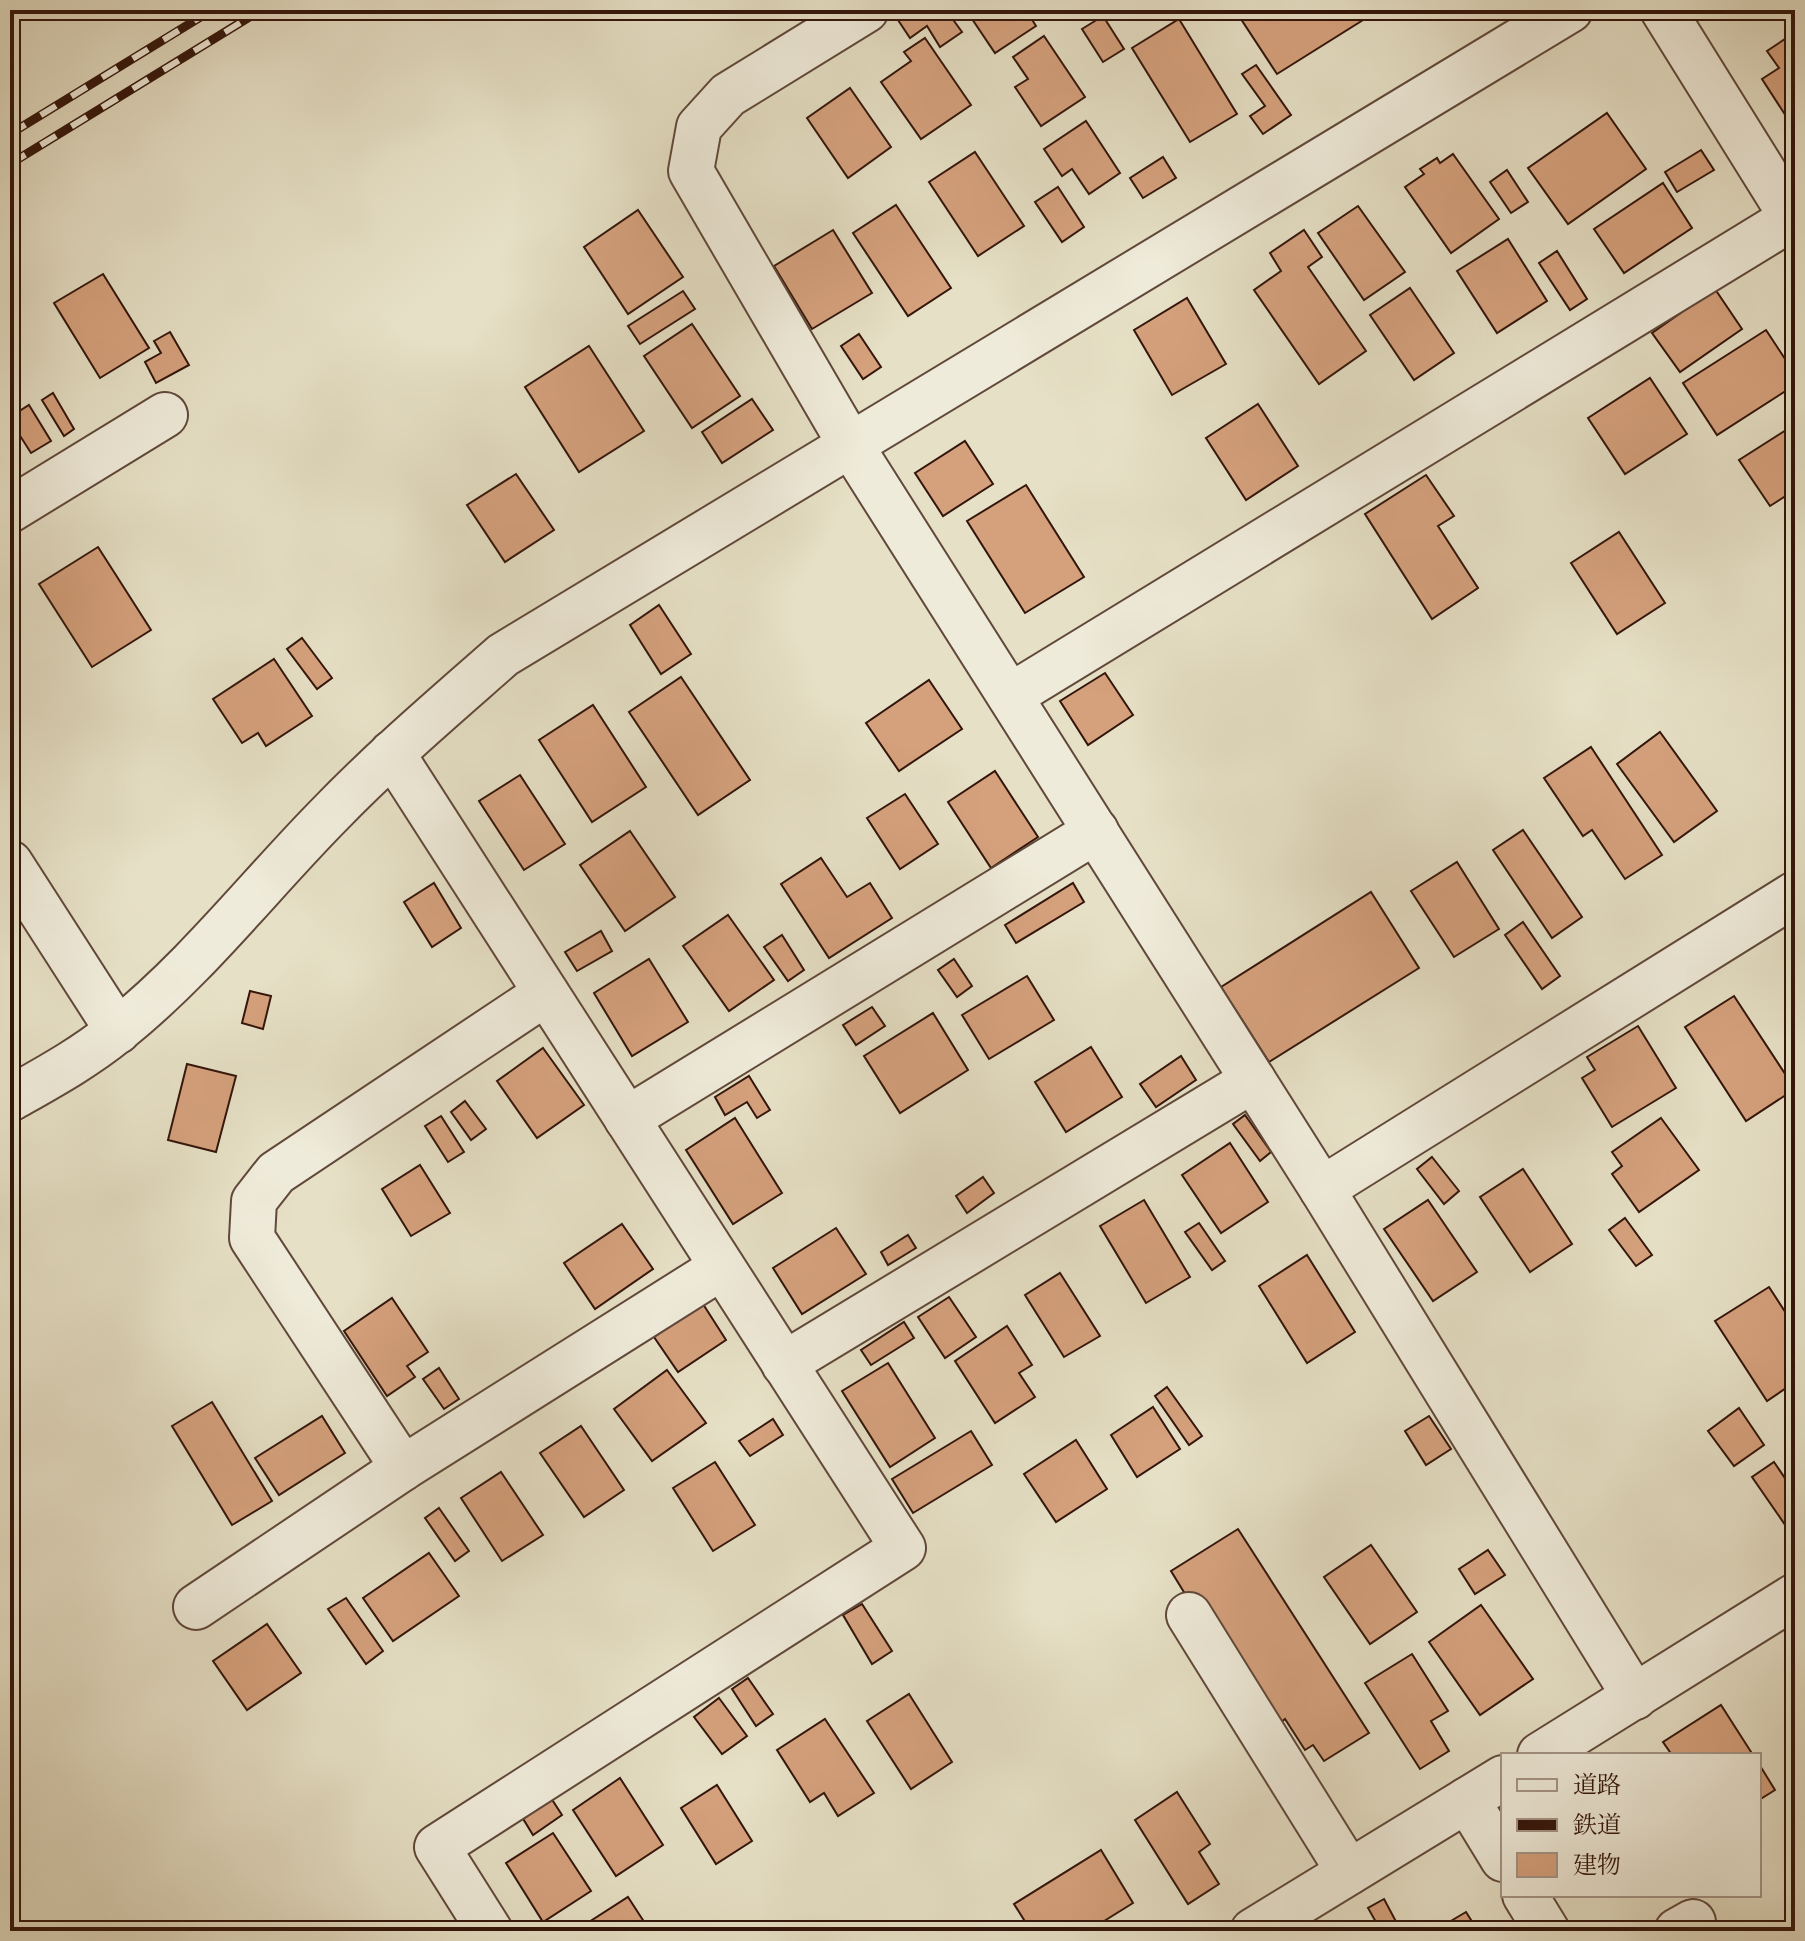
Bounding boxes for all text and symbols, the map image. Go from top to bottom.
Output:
legend [1501,1753,1761,1897]
text: 道路 [1573,1771,1621,1802]
text: 鉄道 [1573,1811,1621,1842]
text: 建物 [1573,1851,1621,1882]

